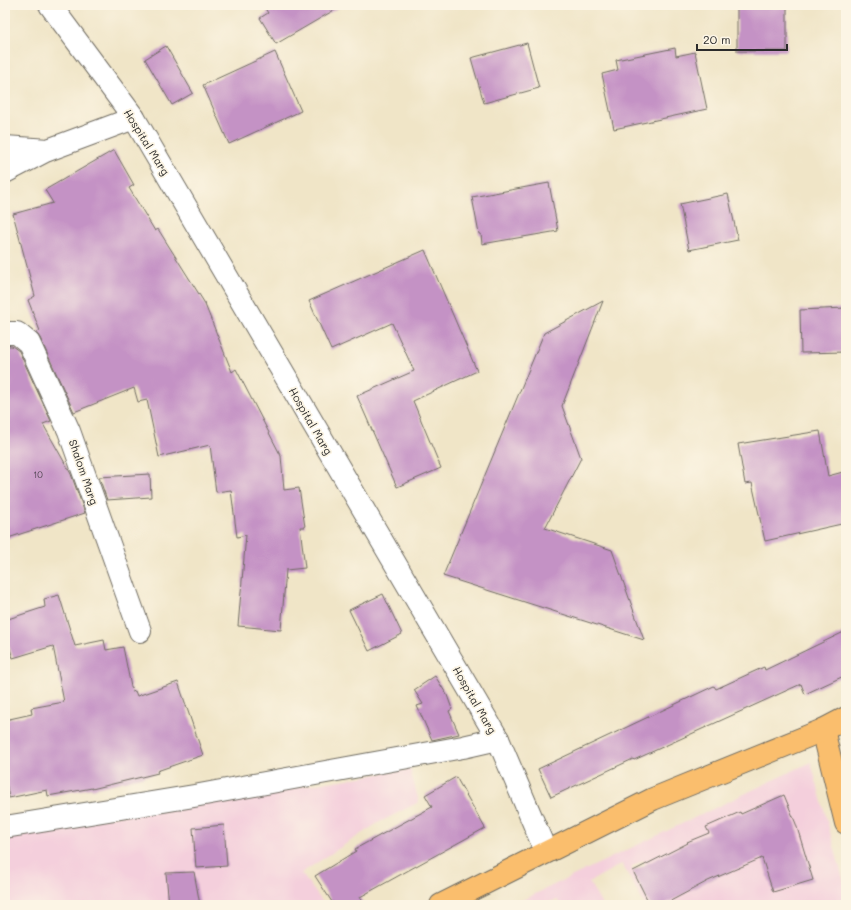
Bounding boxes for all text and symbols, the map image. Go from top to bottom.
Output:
scale bar [697,26,787,52]
text: 20 m [703,31,731,47]
street label: Hospital Marg [121,106,173,178]
street label: Hospital Marg [286,385,336,457]
street label: Shalom Marg [66,437,102,507]
house number: 10 [33,469,43,480]
street label: Hospital Marg [450,664,500,736]

